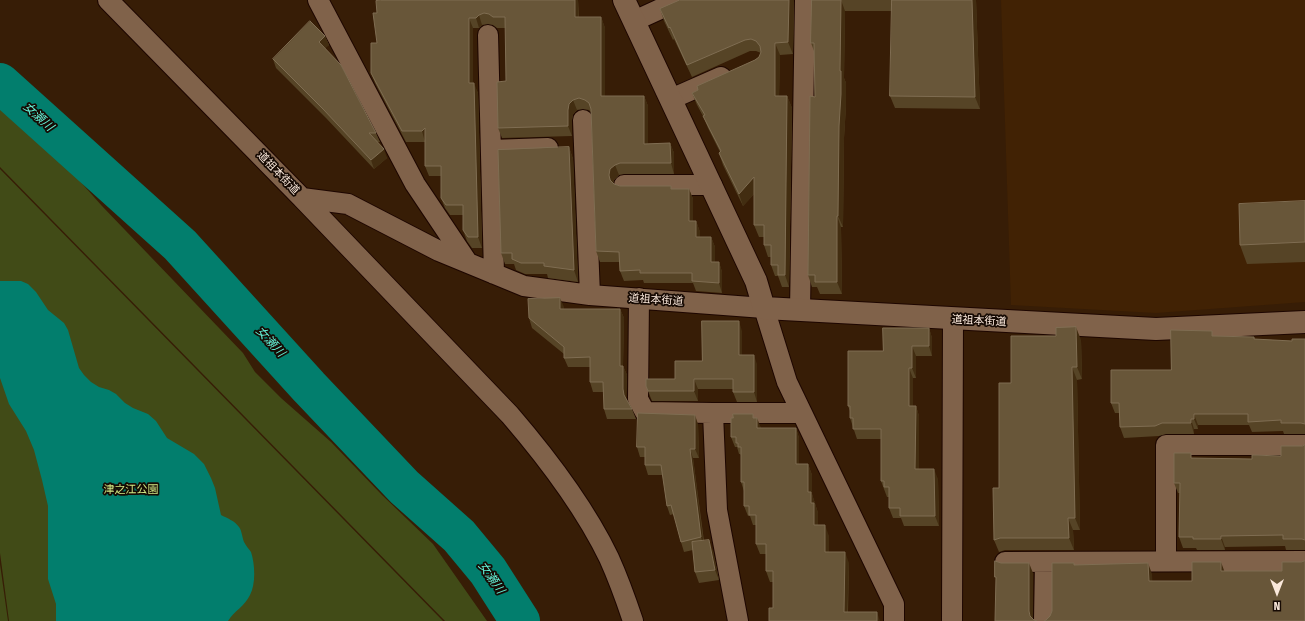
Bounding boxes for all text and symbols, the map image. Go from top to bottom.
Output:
water label: 女瀬川 [20,100,56,134]
street label: 道祖本街道 [254,149,302,197]
street label: 道祖本街道 [628,291,684,309]
street label: 道祖本街道 [951,313,1007,329]
water label: 女瀬川 [252,324,288,360]
park label: 津之江公園 [104,483,158,497]
water label: 女瀬川 [475,559,507,597]
north arrow [1257,573,1297,613]
text: N [1274,599,1280,612]

